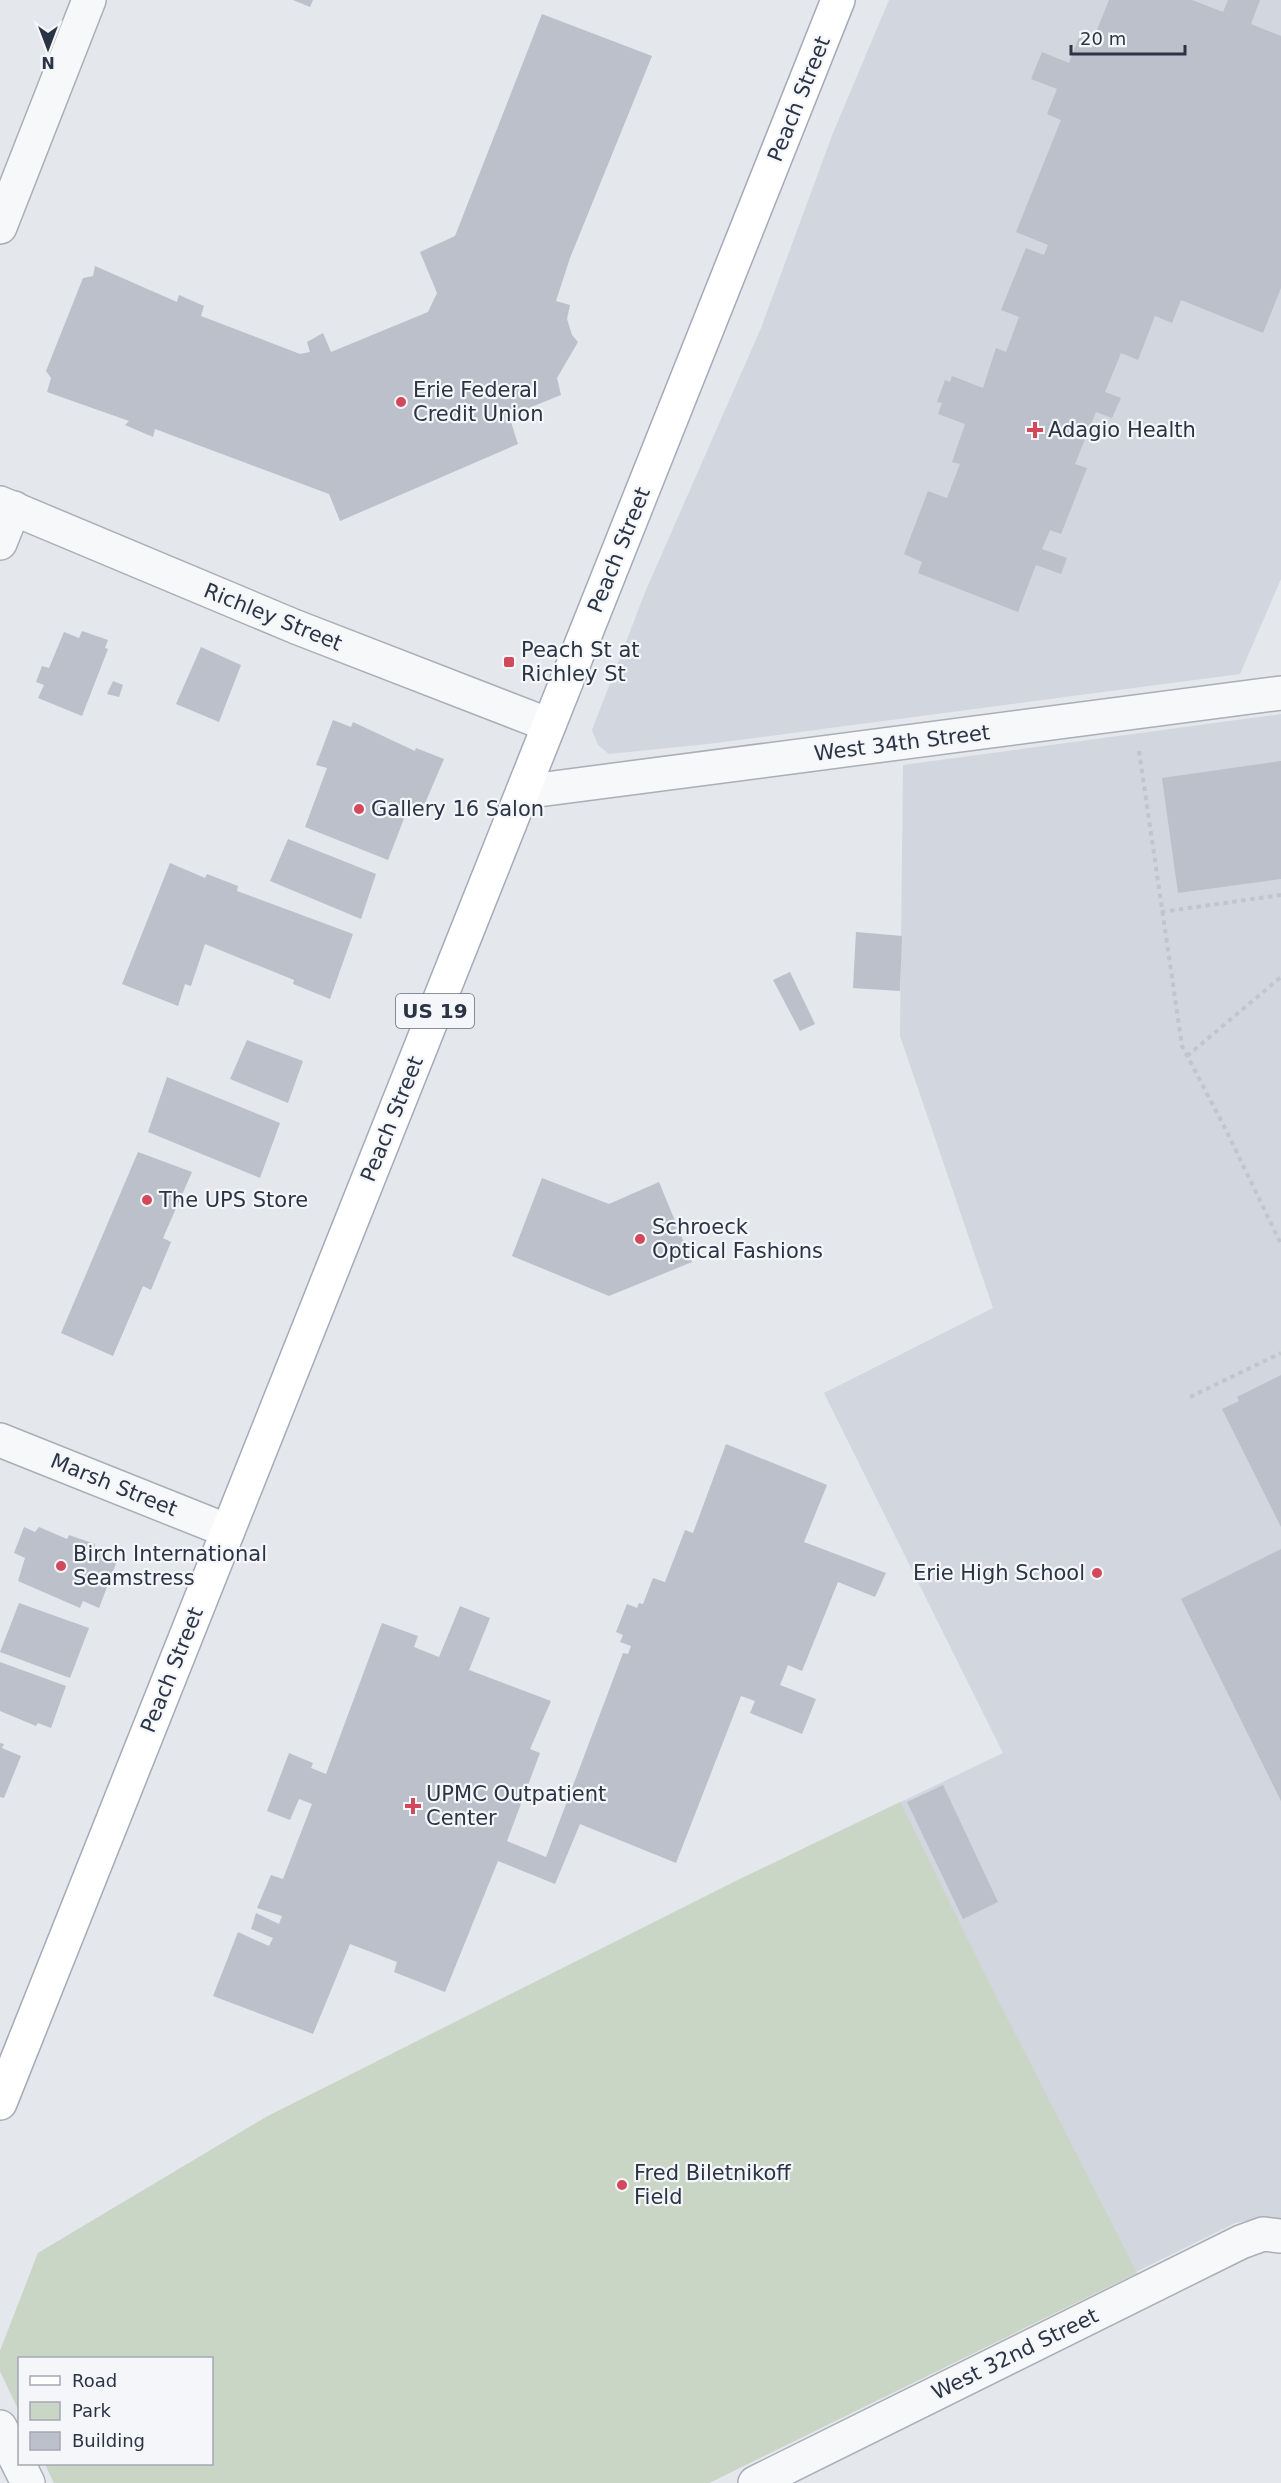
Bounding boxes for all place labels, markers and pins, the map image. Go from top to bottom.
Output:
place label: Erie Federal Credit Union [413,378,544,426]
marker: Erie Federal Credit Union [394,395,408,409]
place label: Adagio Health [1048,418,1196,442]
marker: Adagio Health [1026,421,1044,439]
place label: Peach St at Richley St [521,638,640,686]
marker: Peach St at Richley St [502,655,516,669]
place label: Gallery 16 Salon [371,797,544,821]
marker: Gallery 16 Salon [352,802,366,816]
place label: The UPS Store [158,1188,308,1212]
marker: The UPS Store [140,1193,154,1207]
place label: Schroeck Optical Fashions [652,1215,823,1263]
marker: Schroeck Optical Fashions [633,1232,647,1246]
place label: Birch International Seamstress [73,1542,267,1590]
marker: Birch International Seamstress [54,1559,68,1573]
place label: Erie High School [913,1561,1085,1585]
marker: Erie High School [1090,1566,1104,1580]
place label: UPMC Outpatient Center [426,1782,606,1830]
marker: UPMC Outpatient Center [404,1797,422,1815]
place label: Fred Biletnikoff Field [634,2161,791,2209]
marker: Fred Biletnikoff Field [615,2178,629,2192]

